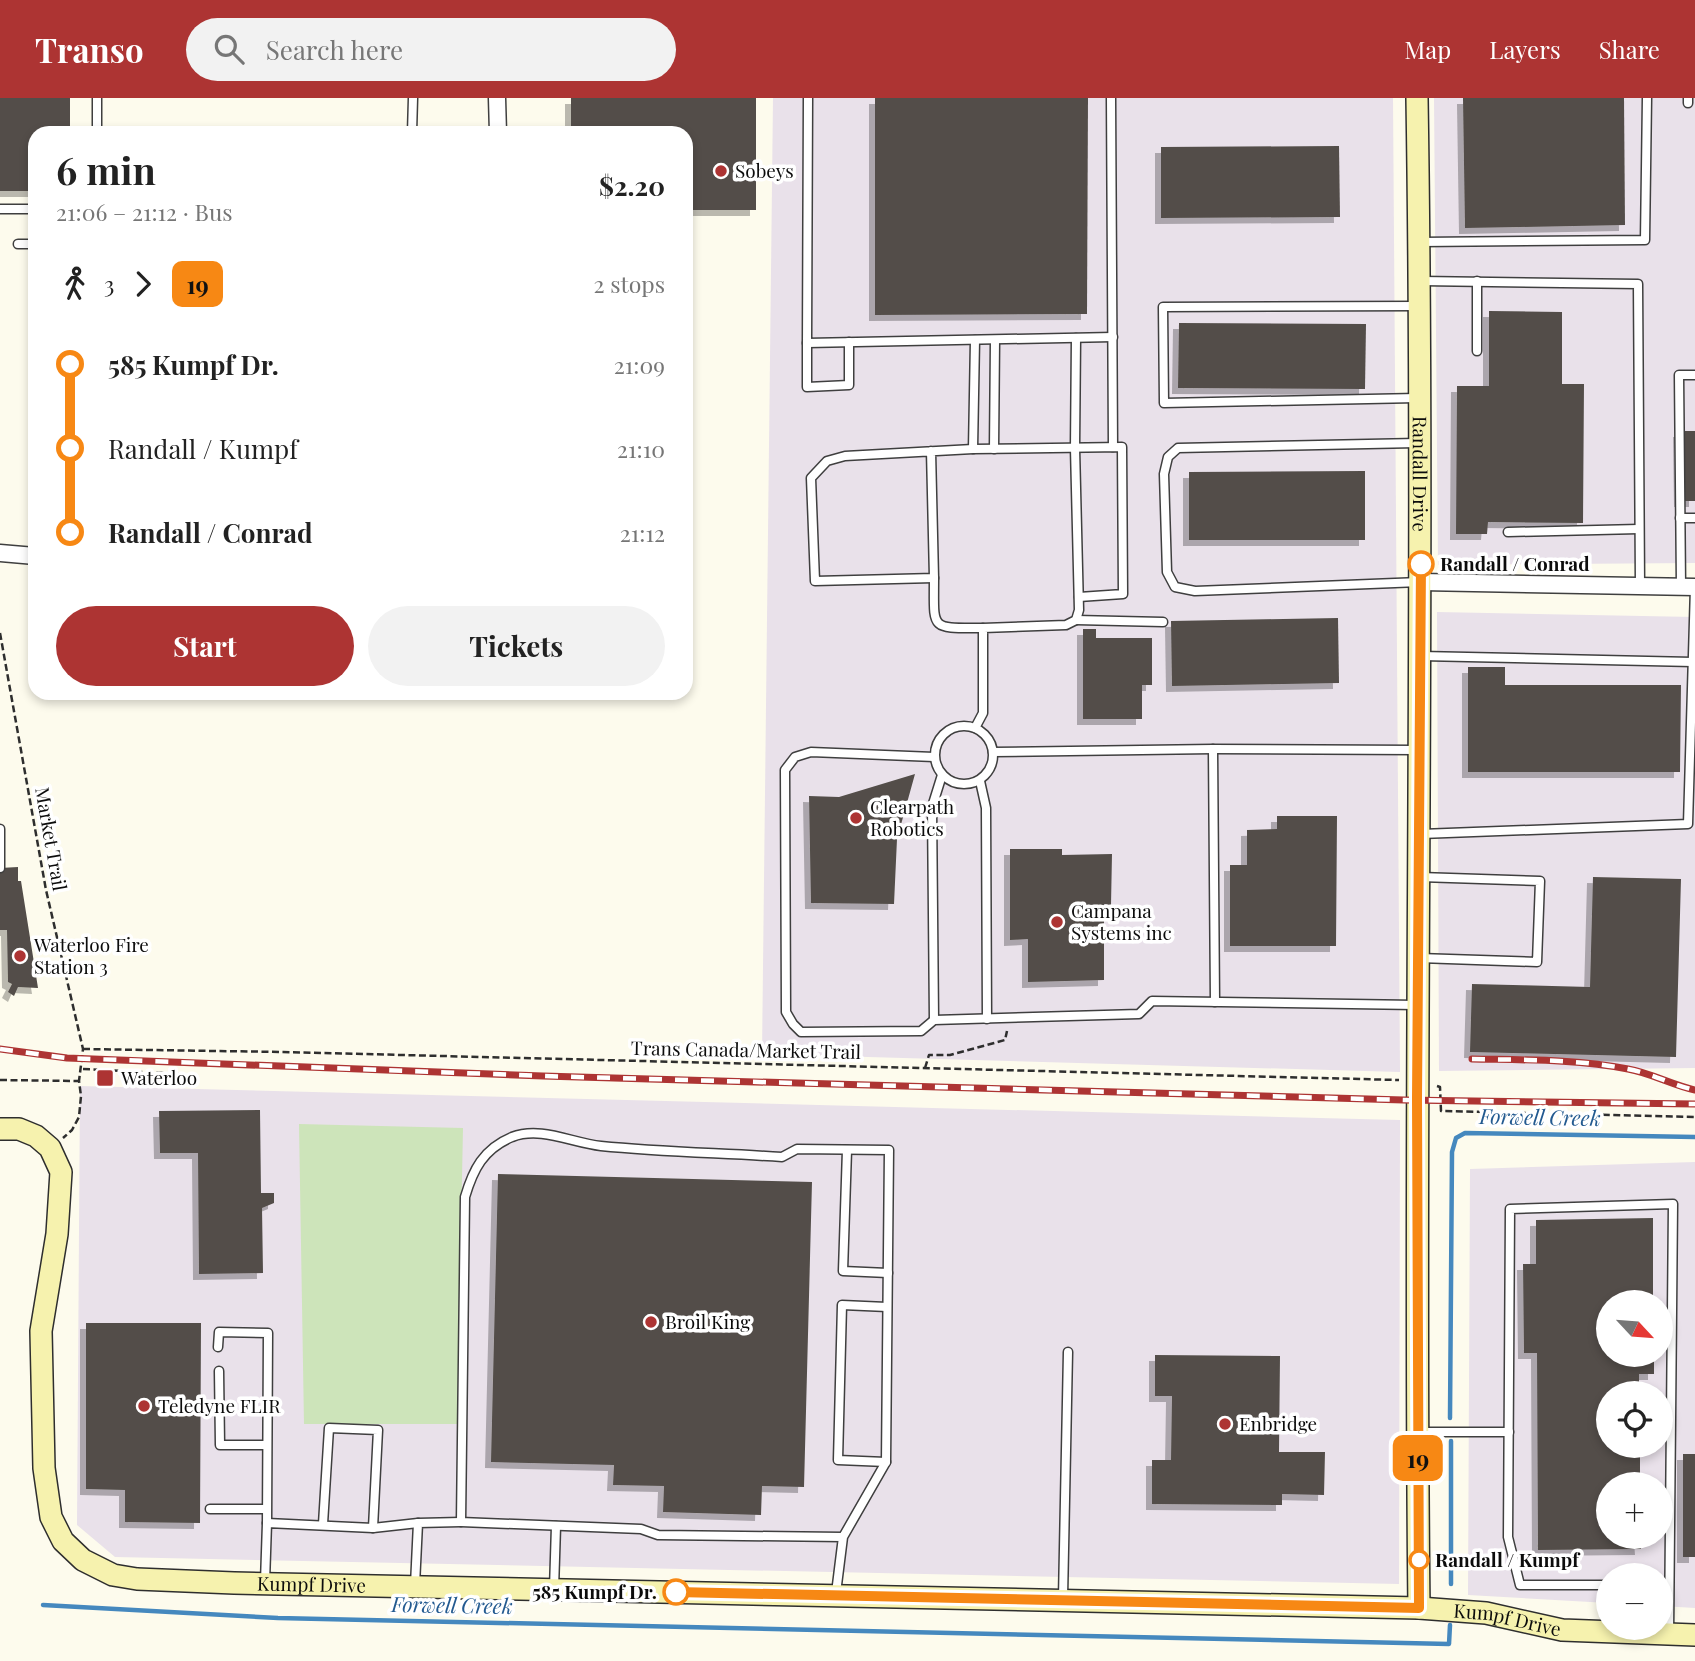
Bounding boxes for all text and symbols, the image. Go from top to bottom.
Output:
search box [186,18,676,81]
text: Transo [35,27,144,71]
icon: search [210,30,248,68]
text: Search here [266,32,403,67]
text: Map [1405,33,1451,65]
text: Layers [1489,33,1561,65]
text: Share [1599,33,1660,65]
text: 6 min [56,144,156,195]
place label: Sobeys [735,157,794,183]
marker: Sobeys [713,163,729,179]
text: $2.20 [599,168,665,203]
text: 21:06 – 21:12 · Bus [56,196,233,227]
icon: walk [56,265,94,303]
icon: forward [124,265,162,303]
text: 3 [104,268,114,299]
text: 19 [186,268,209,300]
text: 2 stops [594,268,665,299]
text: 585 Kumpf Dr. [108,347,279,382]
text: 21:09 [614,349,665,380]
street label: Randall Drive [1408,416,1434,532]
text: Randall / Kumpf [108,431,298,466]
text: 21:10 [617,433,665,464]
text: Randall / Conrad [108,515,313,550]
text: 21:12 [620,517,665,548]
place label: Randall / Conrad [1440,550,1590,576]
marker: Randall / Conrad [1408,551,1434,577]
button: Start [56,606,354,686]
button: Tickets [368,606,665,686]
street label: Market Trail [30,785,74,893]
place label: Clearpath Robotics [870,793,954,841]
marker: Clearpath Robotics [848,810,864,826]
place label: Campana Systems inc [1071,897,1172,945]
marker: Campana Systems inc [1049,914,1065,930]
place label: Waterloo Fire Station 3 [33,931,149,979]
marker: Waterloo Fire Station 3 [12,948,28,964]
street label: Trans Canada/Market Trail [631,1034,862,1064]
place label: Waterloo [120,1064,197,1090]
marker: Waterloo [95,1068,115,1088]
water label: Forwell Creek [1478,1101,1601,1131]
north arrow [1596,1290,1673,1367]
map controls [1596,1290,1673,1640]
place label: Broil King [665,1308,750,1334]
marker: Broil King [643,1314,659,1330]
button: locate [1596,1381,1673,1458]
place label: Teledyne FLIR [158,1392,281,1418]
marker: Teledyne FLIR [136,1398,152,1414]
place label: Enbridge [1239,1410,1317,1436]
marker: Enbridge [1217,1416,1233,1432]
line badge: 19 [1386,1435,1450,1481]
text: 19 [1407,1442,1429,1474]
button: + [1596,1472,1673,1549]
place label: Randall / Kumpf [1435,1546,1581,1572]
marker: Randall / Kumpf [1409,1550,1429,1570]
button: − [1596,1563,1673,1640]
street label: Kumpf Drive [257,1569,366,1598]
place label: 585 Kumpf Dr. [532,1578,657,1604]
marker: 585 Kumpf Dr. [663,1579,689,1605]
water label: Forwell Creek [390,1589,513,1619]
street label: Kumpf Drive [1453,1597,1564,1641]

